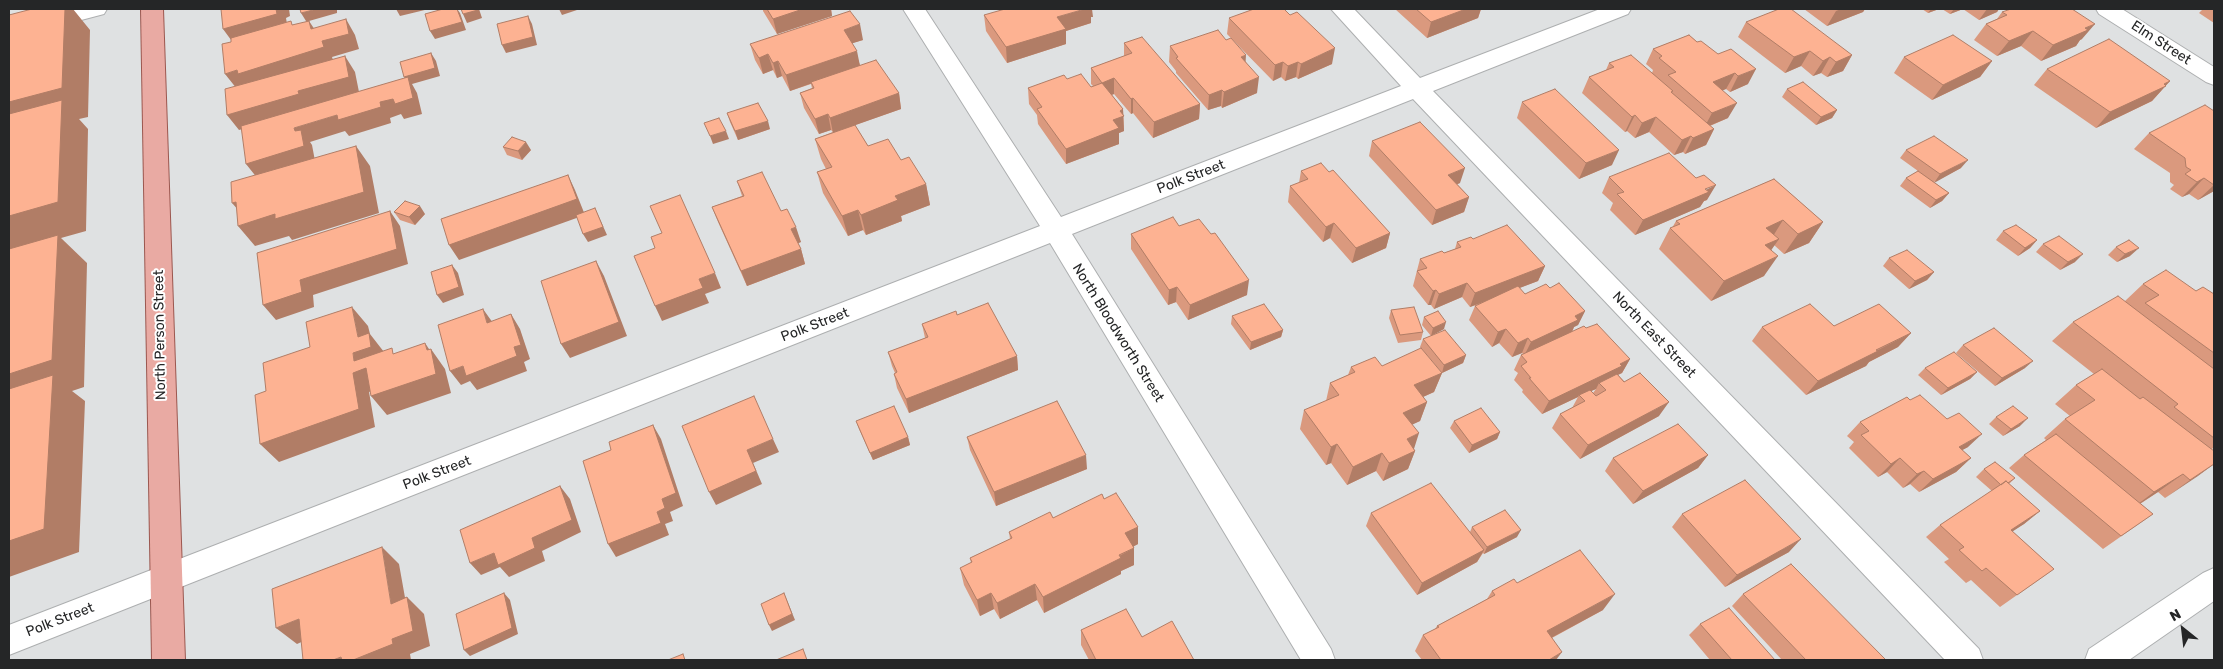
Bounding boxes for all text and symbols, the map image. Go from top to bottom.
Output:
street label: Elm Street [2128,17,2194,69]
street label: Polk Street [1155,156,1227,198]
street label: North Bloodworth Street [1068,261,1168,405]
street label: North Person Street [150,270,170,400]
street label: North East Street [1609,288,1699,382]
street label: Polk Street [779,304,851,346]
street label: Polk Street [401,452,473,494]
street label: Polk Street [24,599,96,641]
north arrow [2158,604,2208,654]
text: N [2167,606,2184,625]

